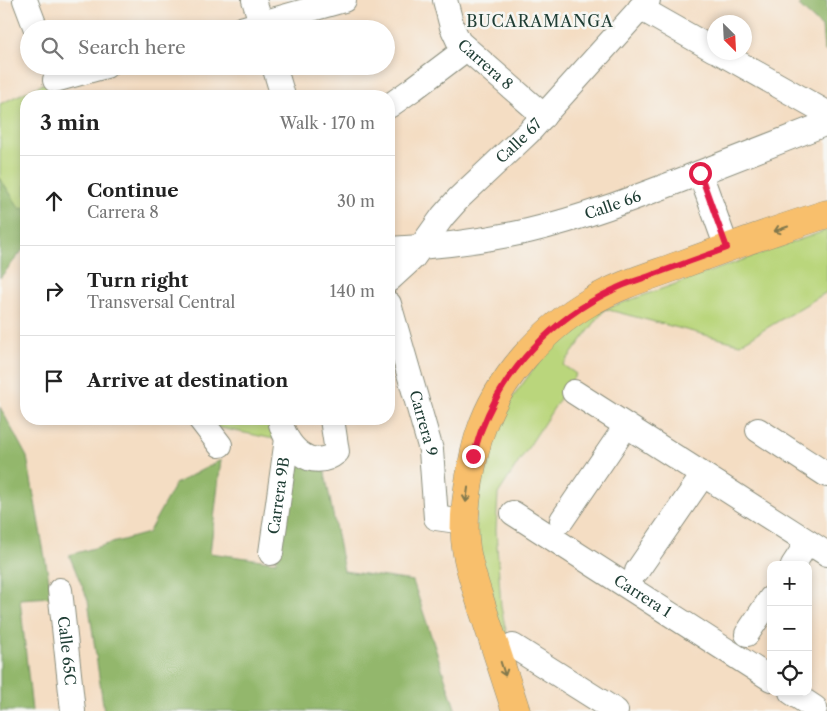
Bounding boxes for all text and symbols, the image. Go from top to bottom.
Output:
district label: BUCARAMANGA [466,11,614,31]
north arrow [707,15,752,60]
search box [20,20,395,75]
icon: search [38,34,66,62]
street label: Carrera 8 [454,35,517,94]
text: Search here [78,36,186,59]
text: 3 min [40,110,100,135]
text: Walk · 170 m [280,113,375,133]
street label: Calle 67 [492,114,546,167]
route start [689,162,712,185]
text: Continue [87,179,179,202]
street label: Calle 66 [582,186,644,223]
icon: ahead [40,187,68,215]
text: 30 m [337,191,375,211]
text: Carrera 8 [87,202,159,222]
one-way arrow [773,225,789,235]
text: Turn right [87,269,188,292]
icon: right [40,277,68,305]
text: 140 m [330,281,375,301]
text: Transversal Central [87,292,235,312]
icon: arrive [40,367,68,395]
text: Arrive at destination [87,369,288,392]
street label: Carrera 9 [405,388,441,456]
route end [462,445,485,468]
street label: Carrera 9B [264,456,293,535]
one-way arrow [462,487,472,503]
map controls [767,561,812,696]
button: + [767,561,812,606]
street label: Carrera 1 [610,570,676,622]
button: − [767,606,812,651]
street label: Calle 65C [54,615,80,686]
button: locate [767,651,812,696]
one-way arrow [498,661,508,677]

